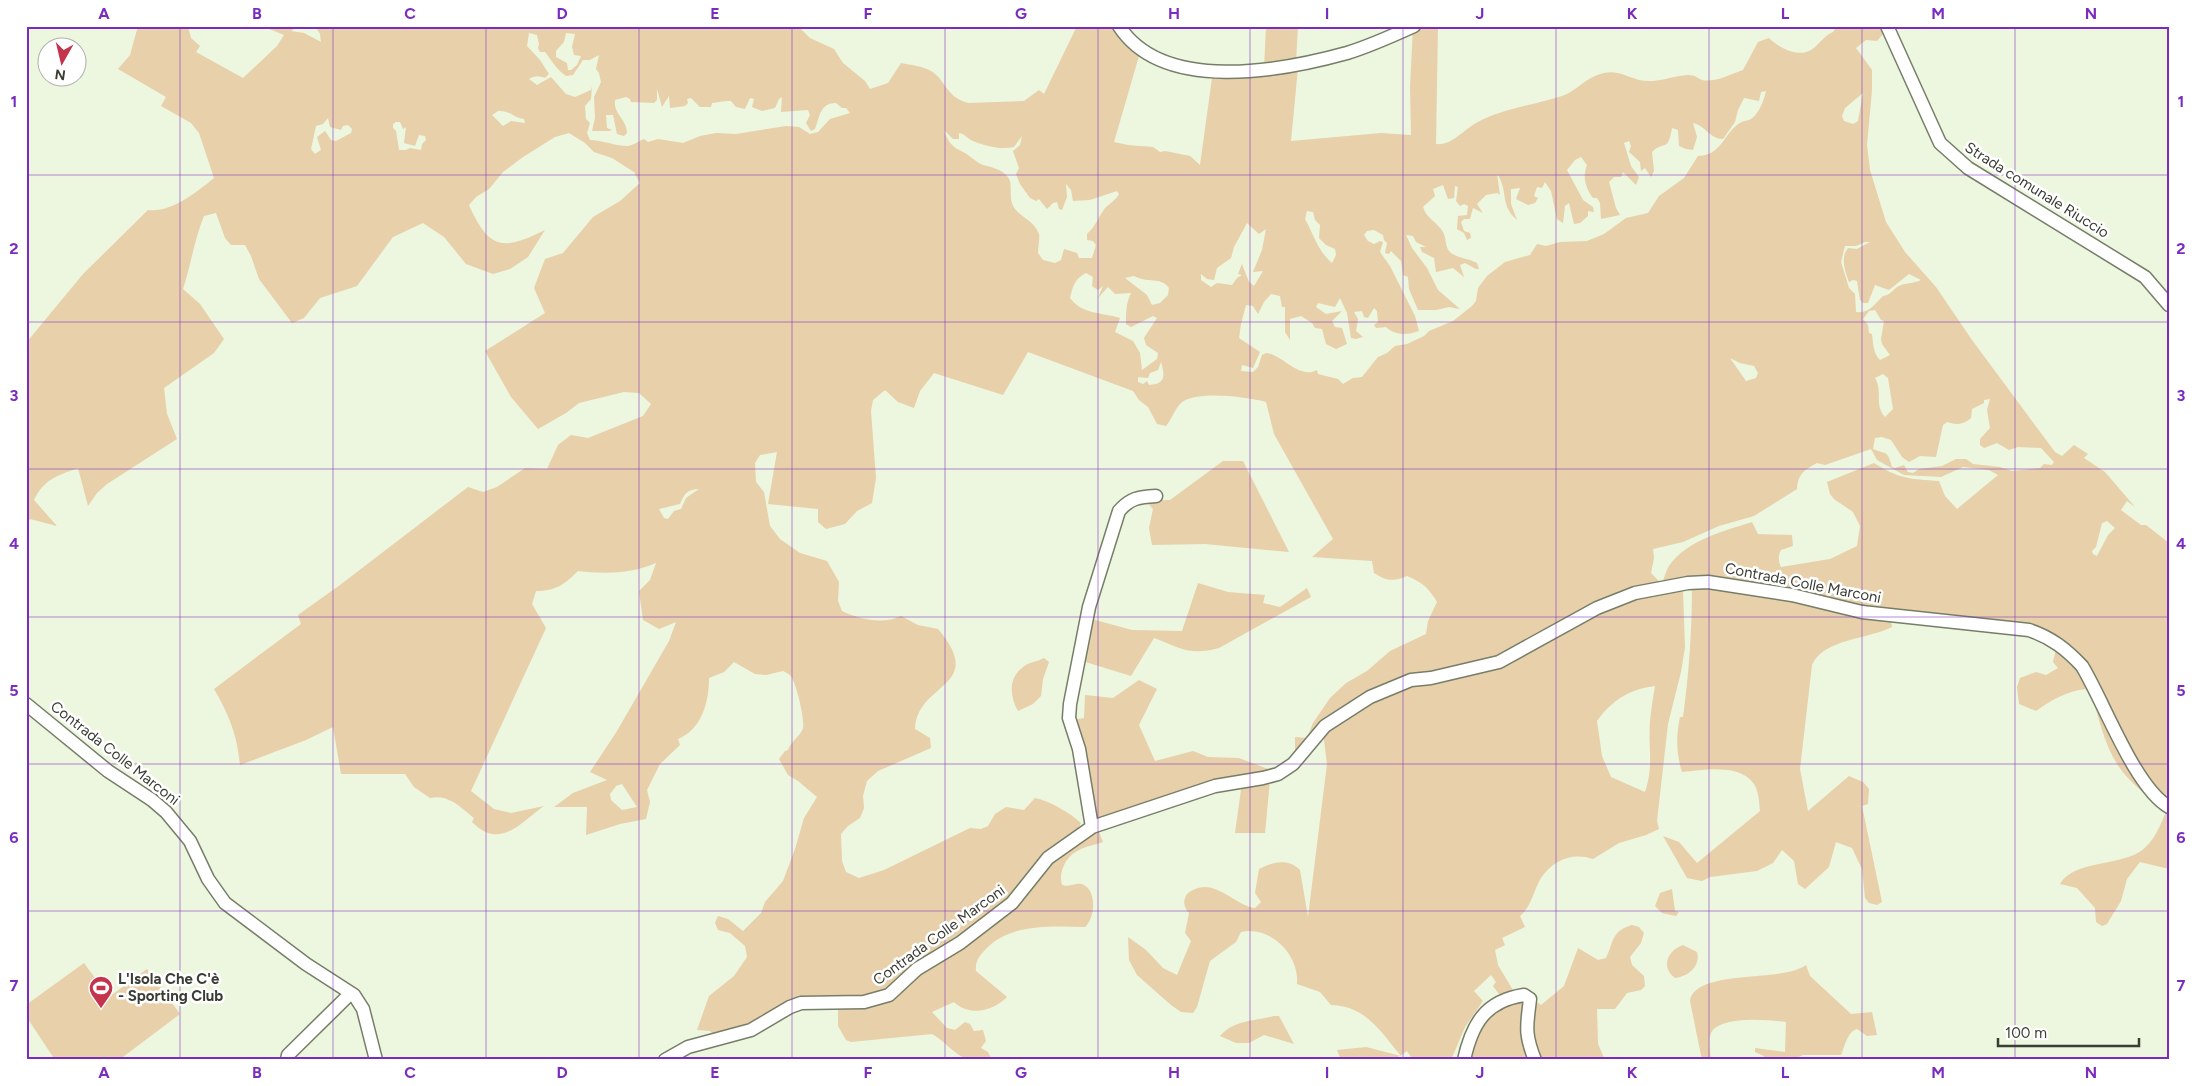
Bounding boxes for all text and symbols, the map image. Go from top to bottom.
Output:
text: A [98,4,110,23]
text: B [252,4,262,23]
text: C [404,4,416,23]
text: D [556,4,568,23]
text: E [710,4,720,23]
text: F [864,4,873,23]
text: G [1015,4,1027,23]
text: H [1168,4,1180,23]
text: I [1325,4,1329,23]
text: J [1476,4,1484,23]
text: K [1627,4,1638,23]
text: L [1781,4,1790,23]
text: M [1931,4,1945,23]
text: N [2085,4,2097,23]
north arrow [38,38,88,88]
text: N [54,65,67,84]
text: 1 [11,92,17,111]
text: 1 [2178,92,2184,111]
street label: Strada comunale Riuccio [1962,138,2113,242]
text: 2 [9,239,19,258]
text: 2 [2176,239,2186,258]
text: 3 [10,386,19,405]
text: 3 [2177,386,2186,405]
text: 4 [9,534,19,553]
text: 4 [2176,534,2186,553]
street label: Contrada Colle Marconi [1723,559,1883,607]
text: 5 [9,681,19,700]
text: 5 [2176,681,2186,700]
street label: Contrada Colle Marconi [47,697,183,809]
text: 6 [9,828,19,847]
text: 6 [2176,828,2186,847]
street label: Contrada Colle Marconi [870,881,1008,989]
place label: L'Isola Che C'è - Sporting Club [118,970,223,1005]
sports icon: L'Isola Che C'è - Sporting Club [88,975,114,1009]
text: 7 [10,976,19,995]
text: 7 [2177,976,2186,995]
scale bar [1998,1016,2139,1048]
text: 100 m [2005,1024,2047,1042]
text: A [98,1063,110,1082]
text: B [252,1063,262,1082]
text: C [404,1063,416,1082]
text: D [556,1063,568,1082]
text: E [710,1063,720,1082]
text: F [864,1063,873,1082]
text: G [1015,1063,1027,1082]
text: H [1168,1063,1180,1082]
text: I [1325,1063,1329,1082]
text: J [1476,1063,1484,1082]
text: K [1627,1063,1638,1082]
text: L [1781,1063,1790,1082]
text: M [1931,1063,1945,1082]
text: N [2085,1063,2097,1082]

